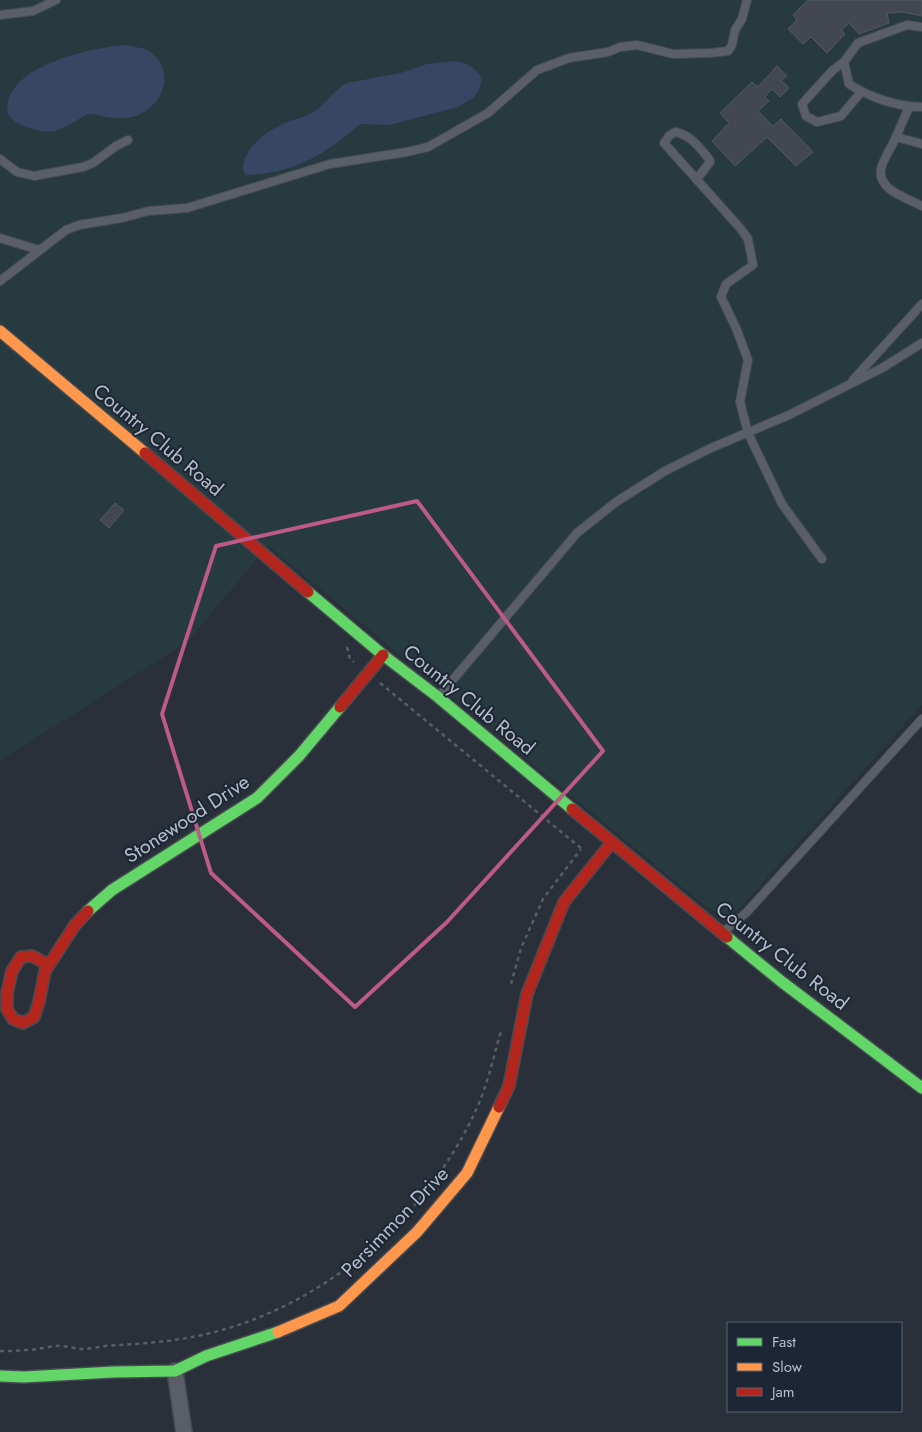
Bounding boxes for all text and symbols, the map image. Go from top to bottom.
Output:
street label: Country Club Road [87,377,229,503]
street label: Country Club Road [397,638,541,762]
street label: Stonewood Drive [119,768,255,870]
street label: Country Club Road [709,895,855,1017]
street label: Persimmon Drive [335,1160,455,1284]
legend [727,1322,902,1412]
text: Fast [772,1331,796,1353]
text: Slow [772,1356,803,1378]
text: Jam [770,1381,795,1403]

